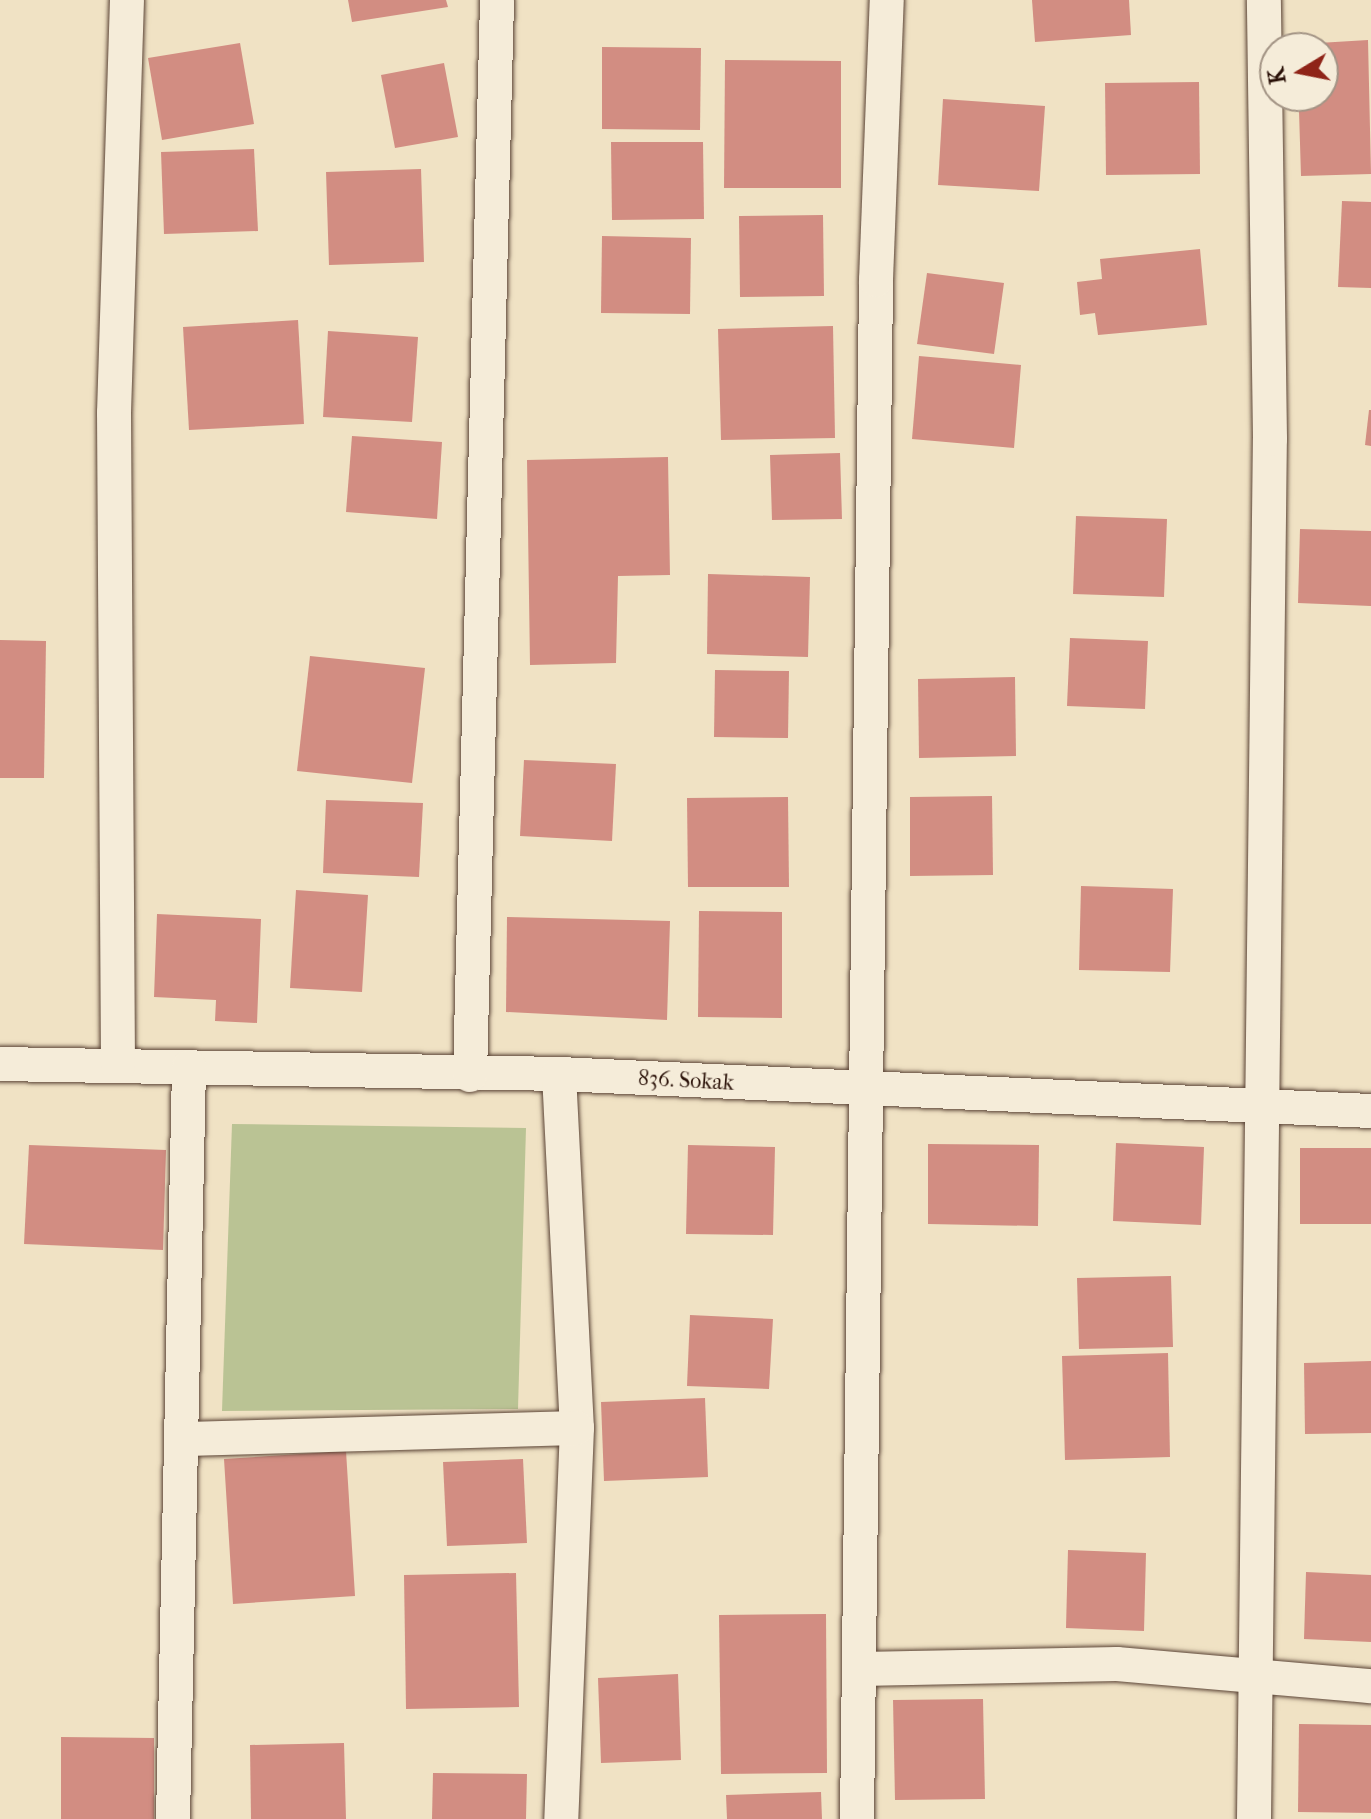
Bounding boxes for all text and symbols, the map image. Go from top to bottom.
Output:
north arrow [1259,32,1339,112]
text: K [1263,66,1292,86]
street label: 836. Sokak [637,1065,735,1097]

